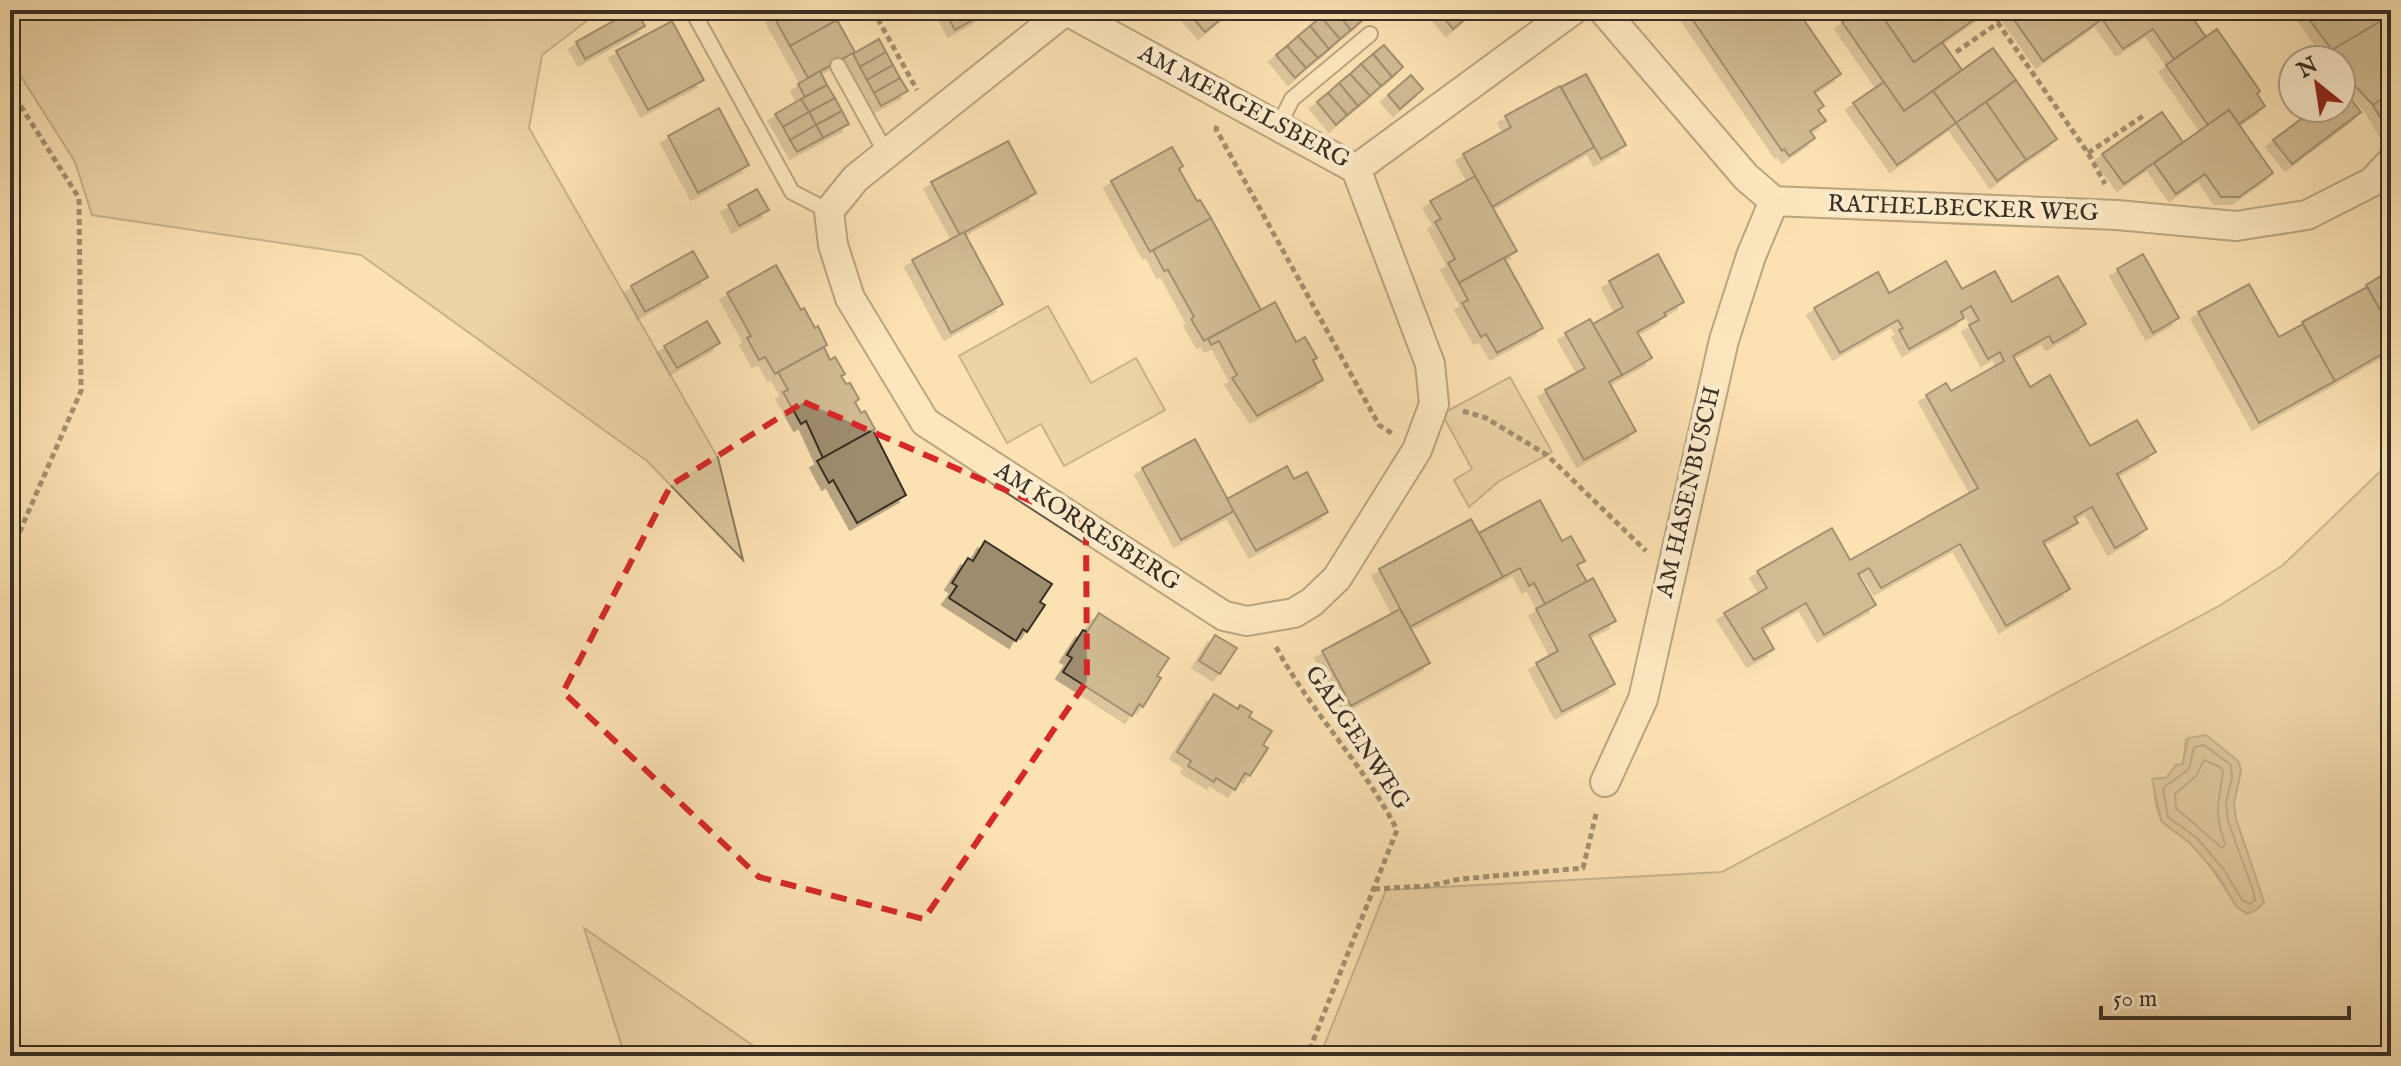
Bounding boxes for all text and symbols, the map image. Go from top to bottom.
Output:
street label: AM MERGELSBERG [1132,38,1355,176]
north arrow [2277,44,2357,124]
text: N [2292,52,2323,86]
street label: RATHELBECKER WEG [1827,189,2099,229]
street label: AM HASENBUSCH [1649,383,1728,602]
street label: AM KORRESBERG [988,455,1186,599]
street label: GALGENWEG [1297,660,1417,816]
scale bar [2101,970,2349,1020]
text: 50 m [2113,984,2157,1015]

